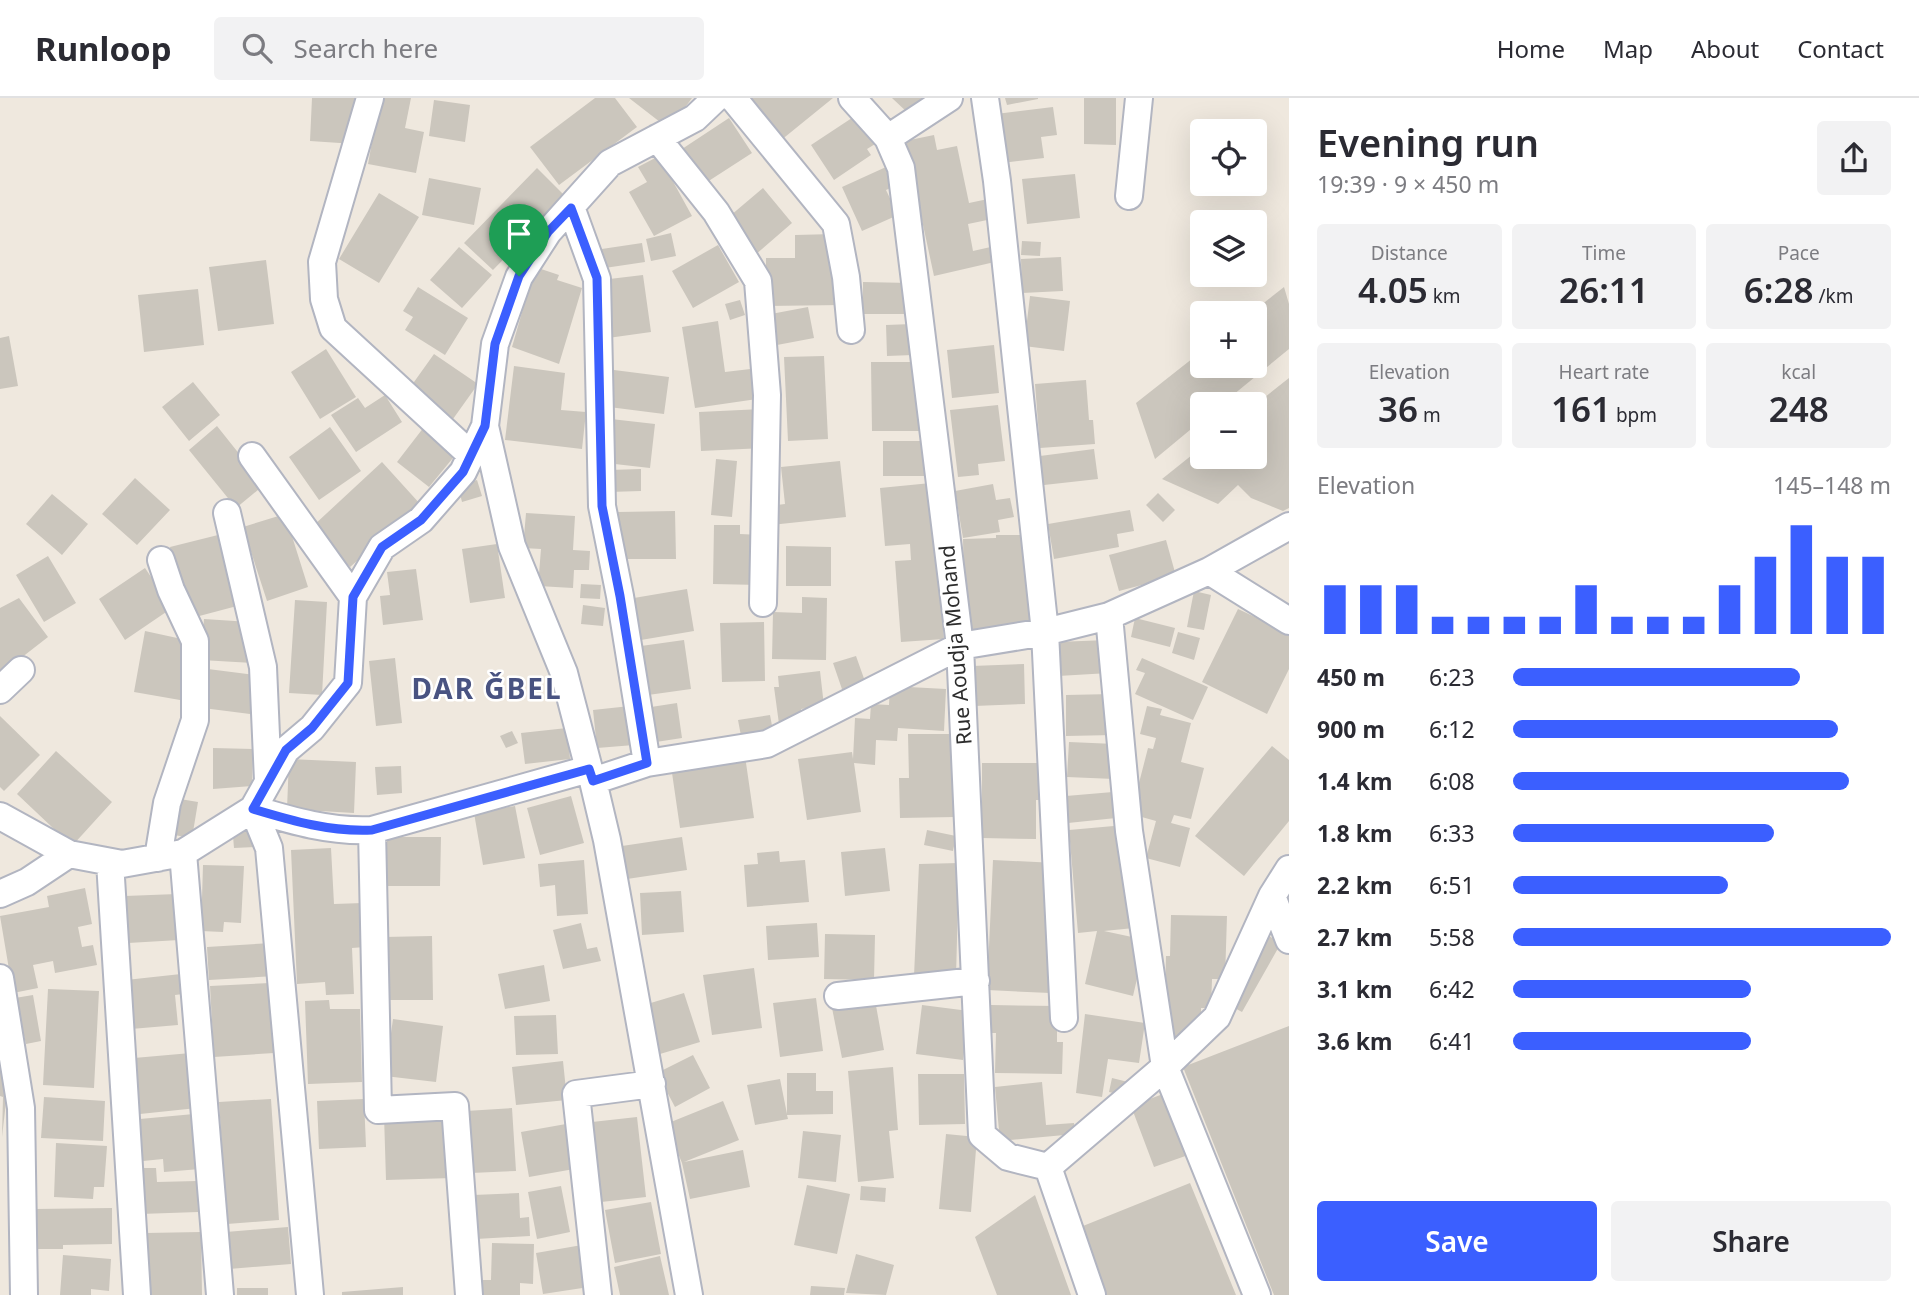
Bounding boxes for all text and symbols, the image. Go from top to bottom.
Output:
search box [214,17,704,80]
text: Runloop [35,26,172,71]
icon: search [238,29,276,67]
text: Search here [294,30,438,66]
text: Home [1497,32,1565,65]
text: Map [1603,32,1653,65]
text: About [1691,32,1759,65]
text: Contact [1797,32,1884,65]
text: Evening run [1317,116,1539,168]
map controls [1190,119,1267,469]
button: locate [1190,119,1267,196]
button: share [1817,121,1891,195]
text: 19:39 · 9 × 450 m [1317,168,1499,200]
pin [489,204,549,276]
button: layers [1190,210,1267,287]
icon: arrive [500,215,538,253]
text: Distance [1371,240,1448,266]
text: Time [1582,240,1626,266]
text: Pace [1778,240,1820,266]
text: 4.05 [1358,266,1428,313]
text: 26:11 [1559,266,1649,313]
text: 6:28 [1744,266,1814,313]
text: km [1428,283,1461,309]
text: /km [1814,283,1853,309]
button: + [1190,301,1267,378]
text: Elevation [1369,359,1450,385]
text: Heart rate [1559,359,1649,385]
text: kcal [1781,359,1816,385]
text: 36 [1378,385,1418,432]
text: 161 [1551,385,1611,432]
text: 248 [1769,385,1829,432]
button: − [1190,392,1267,469]
text: m [1418,402,1441,428]
text: bpm [1611,402,1657,428]
text: Elevation [1317,469,1415,501]
text: 145–148 m [1773,469,1891,501]
street label: Rue Aoudja Mohand [932,544,978,746]
text: 450 m [1317,661,1385,693]
text: 6:23 [1429,661,1475,693]
district label: DAR ǦBEL [411,669,563,707]
text: 900 m [1317,713,1385,745]
text: 6:12 [1429,713,1475,745]
text: 1.4 km [1317,765,1392,797]
text: 6:08 [1429,765,1475,797]
text: 1.8 km [1317,817,1392,849]
text: 6:33 [1429,817,1475,849]
text: 2.2 km [1317,869,1392,901]
text: 6:51 [1429,869,1475,901]
text: 2.7 km [1317,921,1392,953]
text: 5:58 [1429,921,1475,953]
text: 3.1 km [1317,973,1392,1005]
text: 6:42 [1429,973,1475,1005]
text: 3.6 km [1317,1025,1392,1057]
text: 6:41 [1429,1025,1475,1057]
button: Save [1317,1201,1597,1281]
button: Share [1611,1201,1891,1281]

